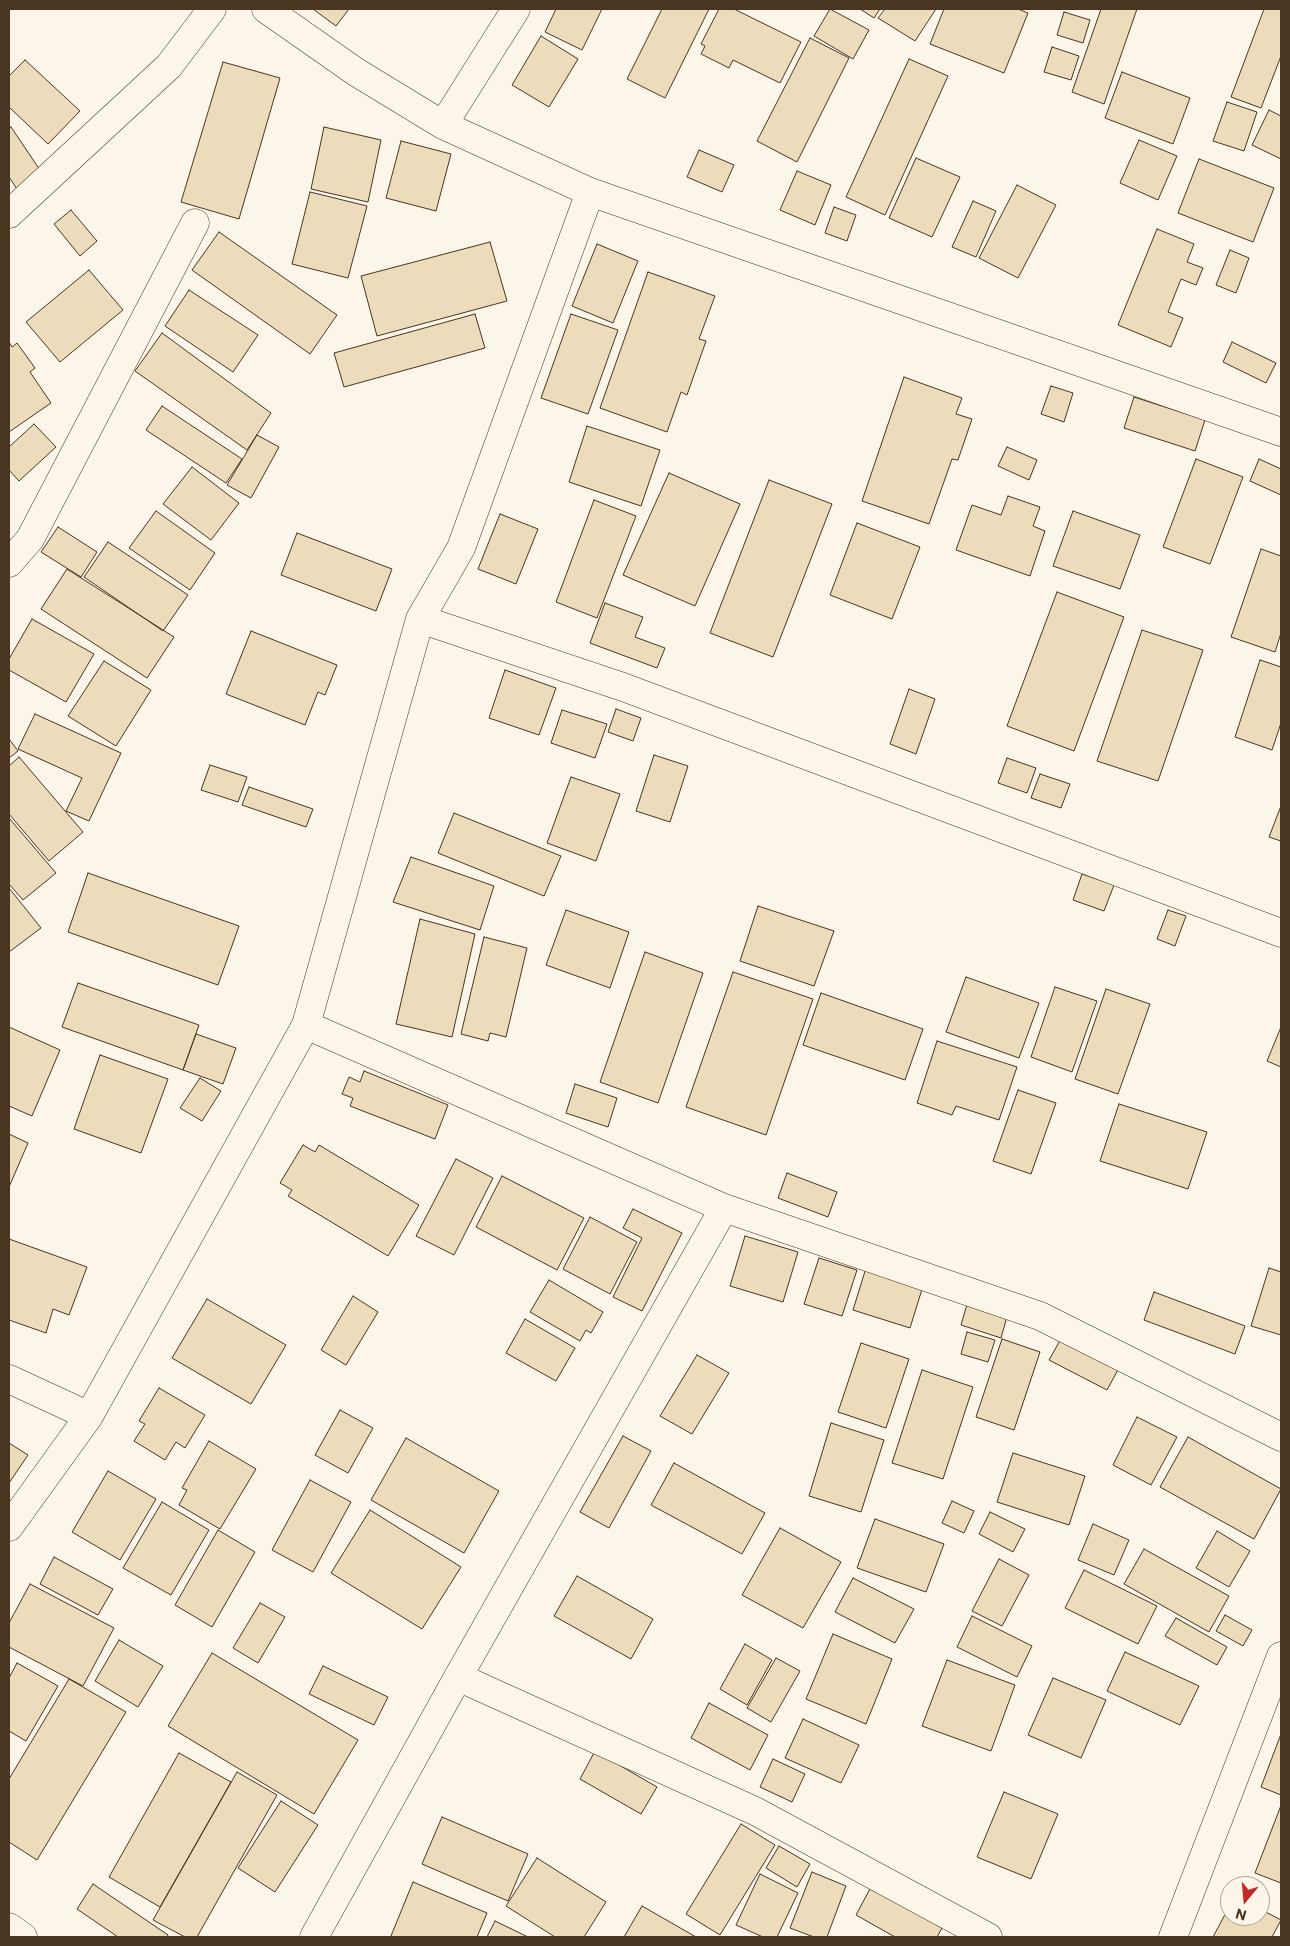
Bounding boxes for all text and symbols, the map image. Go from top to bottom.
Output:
north arrow [1220,1876,1270,1926]
text: N [1233,1905,1248,1925]

